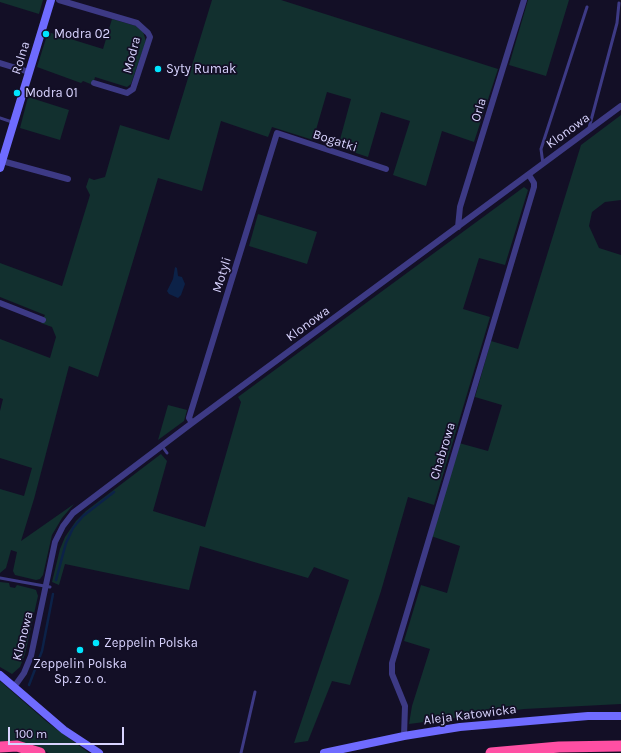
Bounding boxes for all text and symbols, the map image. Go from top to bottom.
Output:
place label: Modra 02 [54,26,110,42]
marker: Modra 02 [41,29,51,39]
street label: Modra [120,35,144,75]
street label: Rolna [9,40,33,76]
place label: Syty Rumak [166,61,236,77]
marker: Syty Rumak [153,64,163,74]
place label: Modra 01 [25,85,78,101]
marker: Modra 01 [12,88,22,98]
street label: Orla [468,96,490,124]
street label: Klonowa [543,110,593,152]
street label: Bogatki [311,127,359,155]
street label: Motyli [209,255,235,295]
street label: Klonowa [283,303,333,345]
street label: Chabrowa [427,420,459,482]
street label: Klonowa [9,610,37,662]
place label: Zeppelin Polska [104,635,198,651]
marker: Zeppelin Polska [91,638,101,648]
marker: Zeppelin Polska Sp. z o. o. [75,645,85,655]
place label: Zeppelin Polska Sp. z o. o. [33,656,127,687]
street label: Aleja Katowicka [423,702,517,728]
scale bar [10,719,126,745]
text: 100 m [15,727,47,741]

